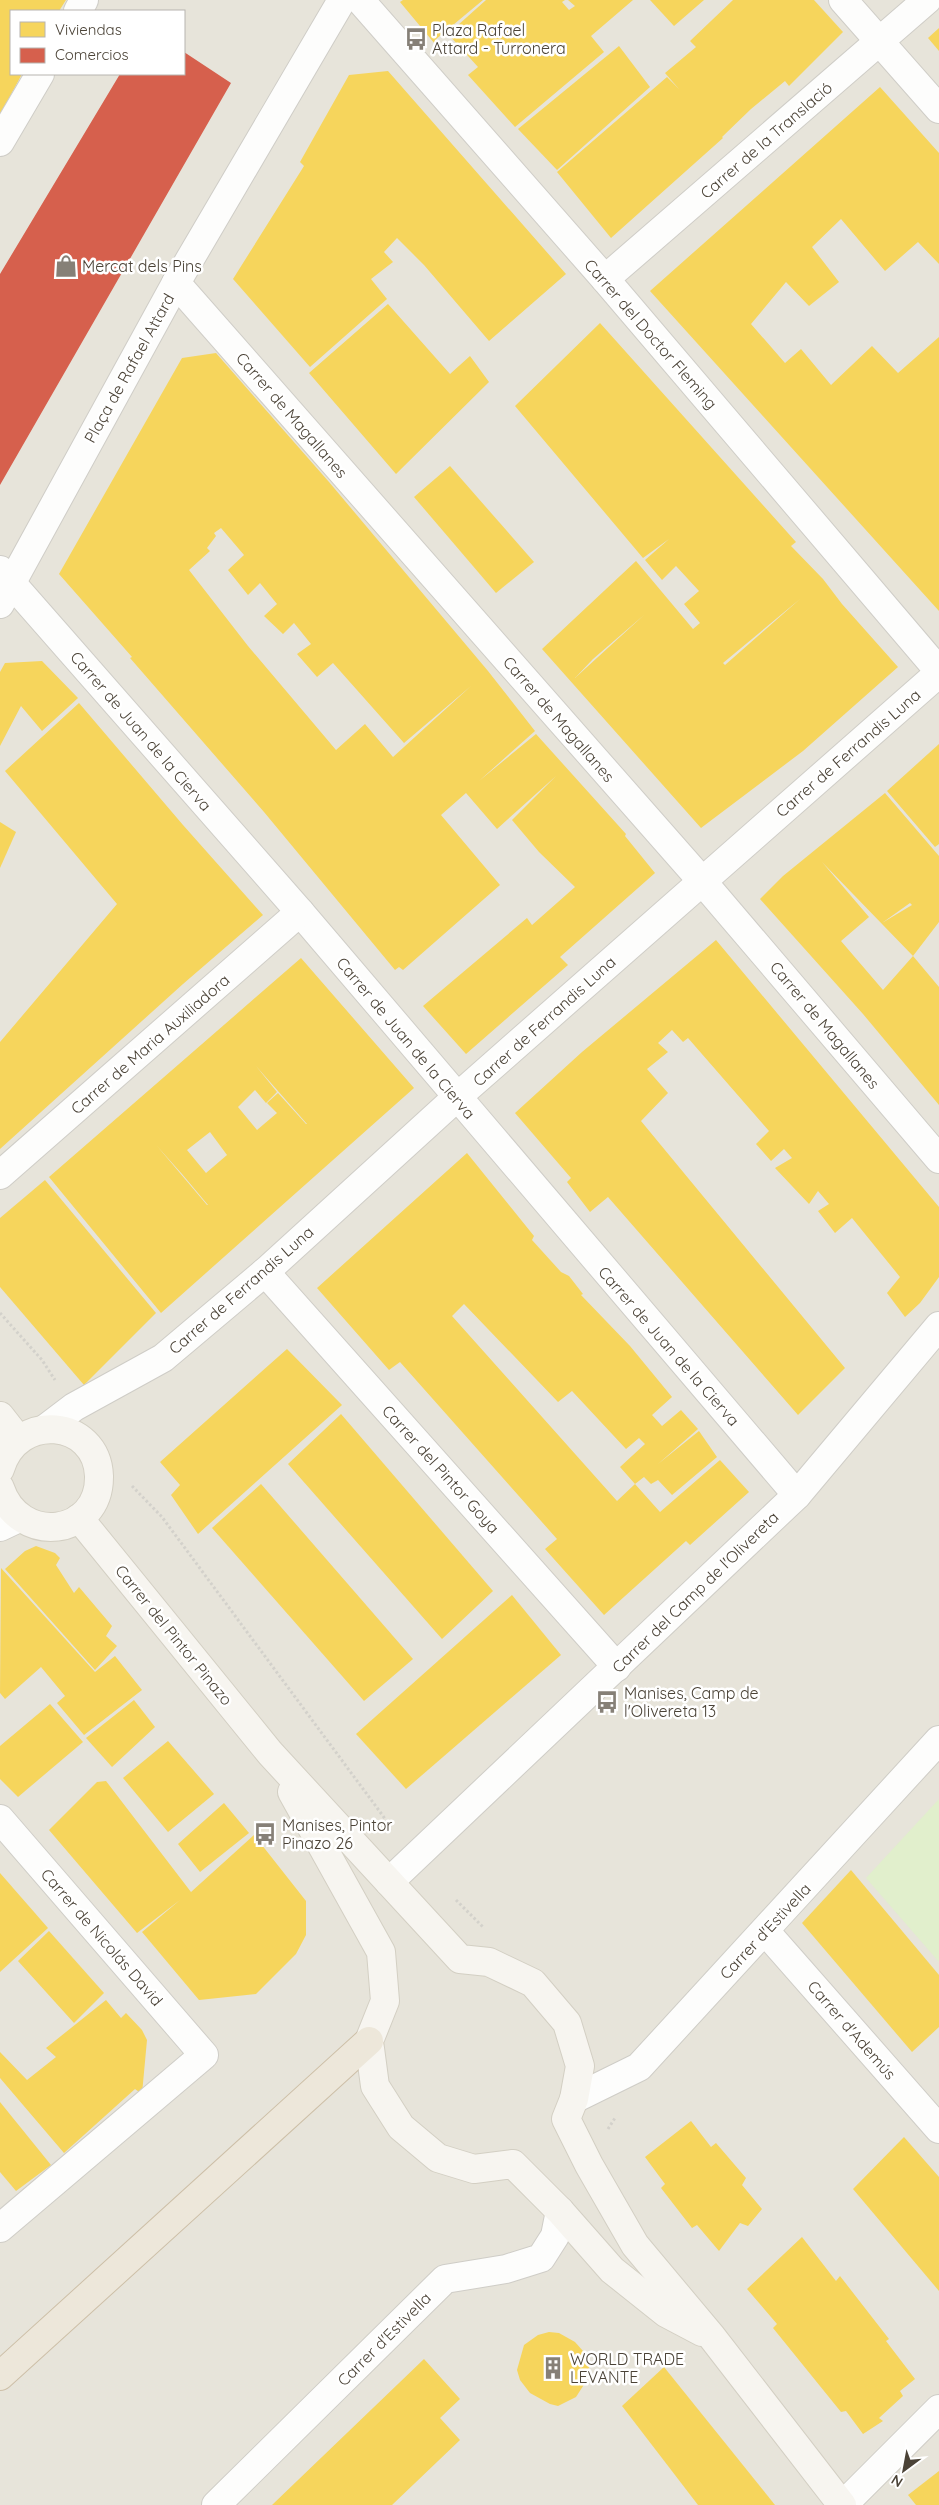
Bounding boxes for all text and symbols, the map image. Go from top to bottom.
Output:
legend [10,10,185,75]
text: Viviendas [55,20,122,39]
place label: Plaza Rafael Attard - Turronera [432,20,566,58]
bus stop icon: Plaza Rafael Attard - Turronera [403,26,429,52]
text: Comercios [55,45,129,64]
street label: Carrer de la Translació [696,77,836,203]
shop icon: Mercat dels Pins [53,253,79,279]
street label: Carrer del Doctor Fleming [580,255,722,413]
place label: Mercat dels Pins [82,256,202,276]
street label: Plaça de Rafael Attard [80,290,178,446]
street label: Carrer de Magallanes [232,348,352,482]
street label: Carrer de Juan de la Cierva [66,647,216,815]
street label: Carrer de Magallanes [499,652,619,786]
street label: Carrer de Ferrandis Luna [772,685,924,821]
street label: Carrer de Ferrandis Luna [468,952,620,1090]
street label: Carrer de Juan de la Cierva [332,953,480,1123]
street label: Carrer de Magallanes [766,957,884,1093]
street label: Carrer de Maria Auxiliadora [67,970,233,1118]
street label: Carrer de Ferrandis Luna [165,1222,317,1358]
street label: Carrer de Juan de la Cierva [594,1262,744,1430]
street label: Carrer del Pintor Goya [378,1401,504,1537]
street label: Carrer del Camp de l'Olivereta [608,1507,782,1677]
street label: Carrer del Pintor Pinazo [111,1561,237,1709]
place label: Manises, Camp de l'Olivereta 13 [624,1683,759,1721]
bus stop icon: Manises, Camp de l'Olivereta 13 [594,1689,620,1715]
place label: Manises, Pintor Pinazo 26 [282,1815,393,1853]
bus stop icon: Manises, Pintor Pinazo 26 [252,1821,278,1847]
street label: Carrer de Nicolás David [37,1864,167,2010]
street label: Carrer d'Estivella [715,1879,815,1983]
street label: Carrer d'Ademús [804,1976,900,2084]
street label: Carrer d'Estivella [333,2288,435,2390]
place label: WORLD TRADE LEVANTE [570,2349,684,2387]
building icon: WORLD TRADE LEVANTE [540,2355,566,2381]
north arrow [879,2445,929,2495]
text: N [888,2471,906,2491]

